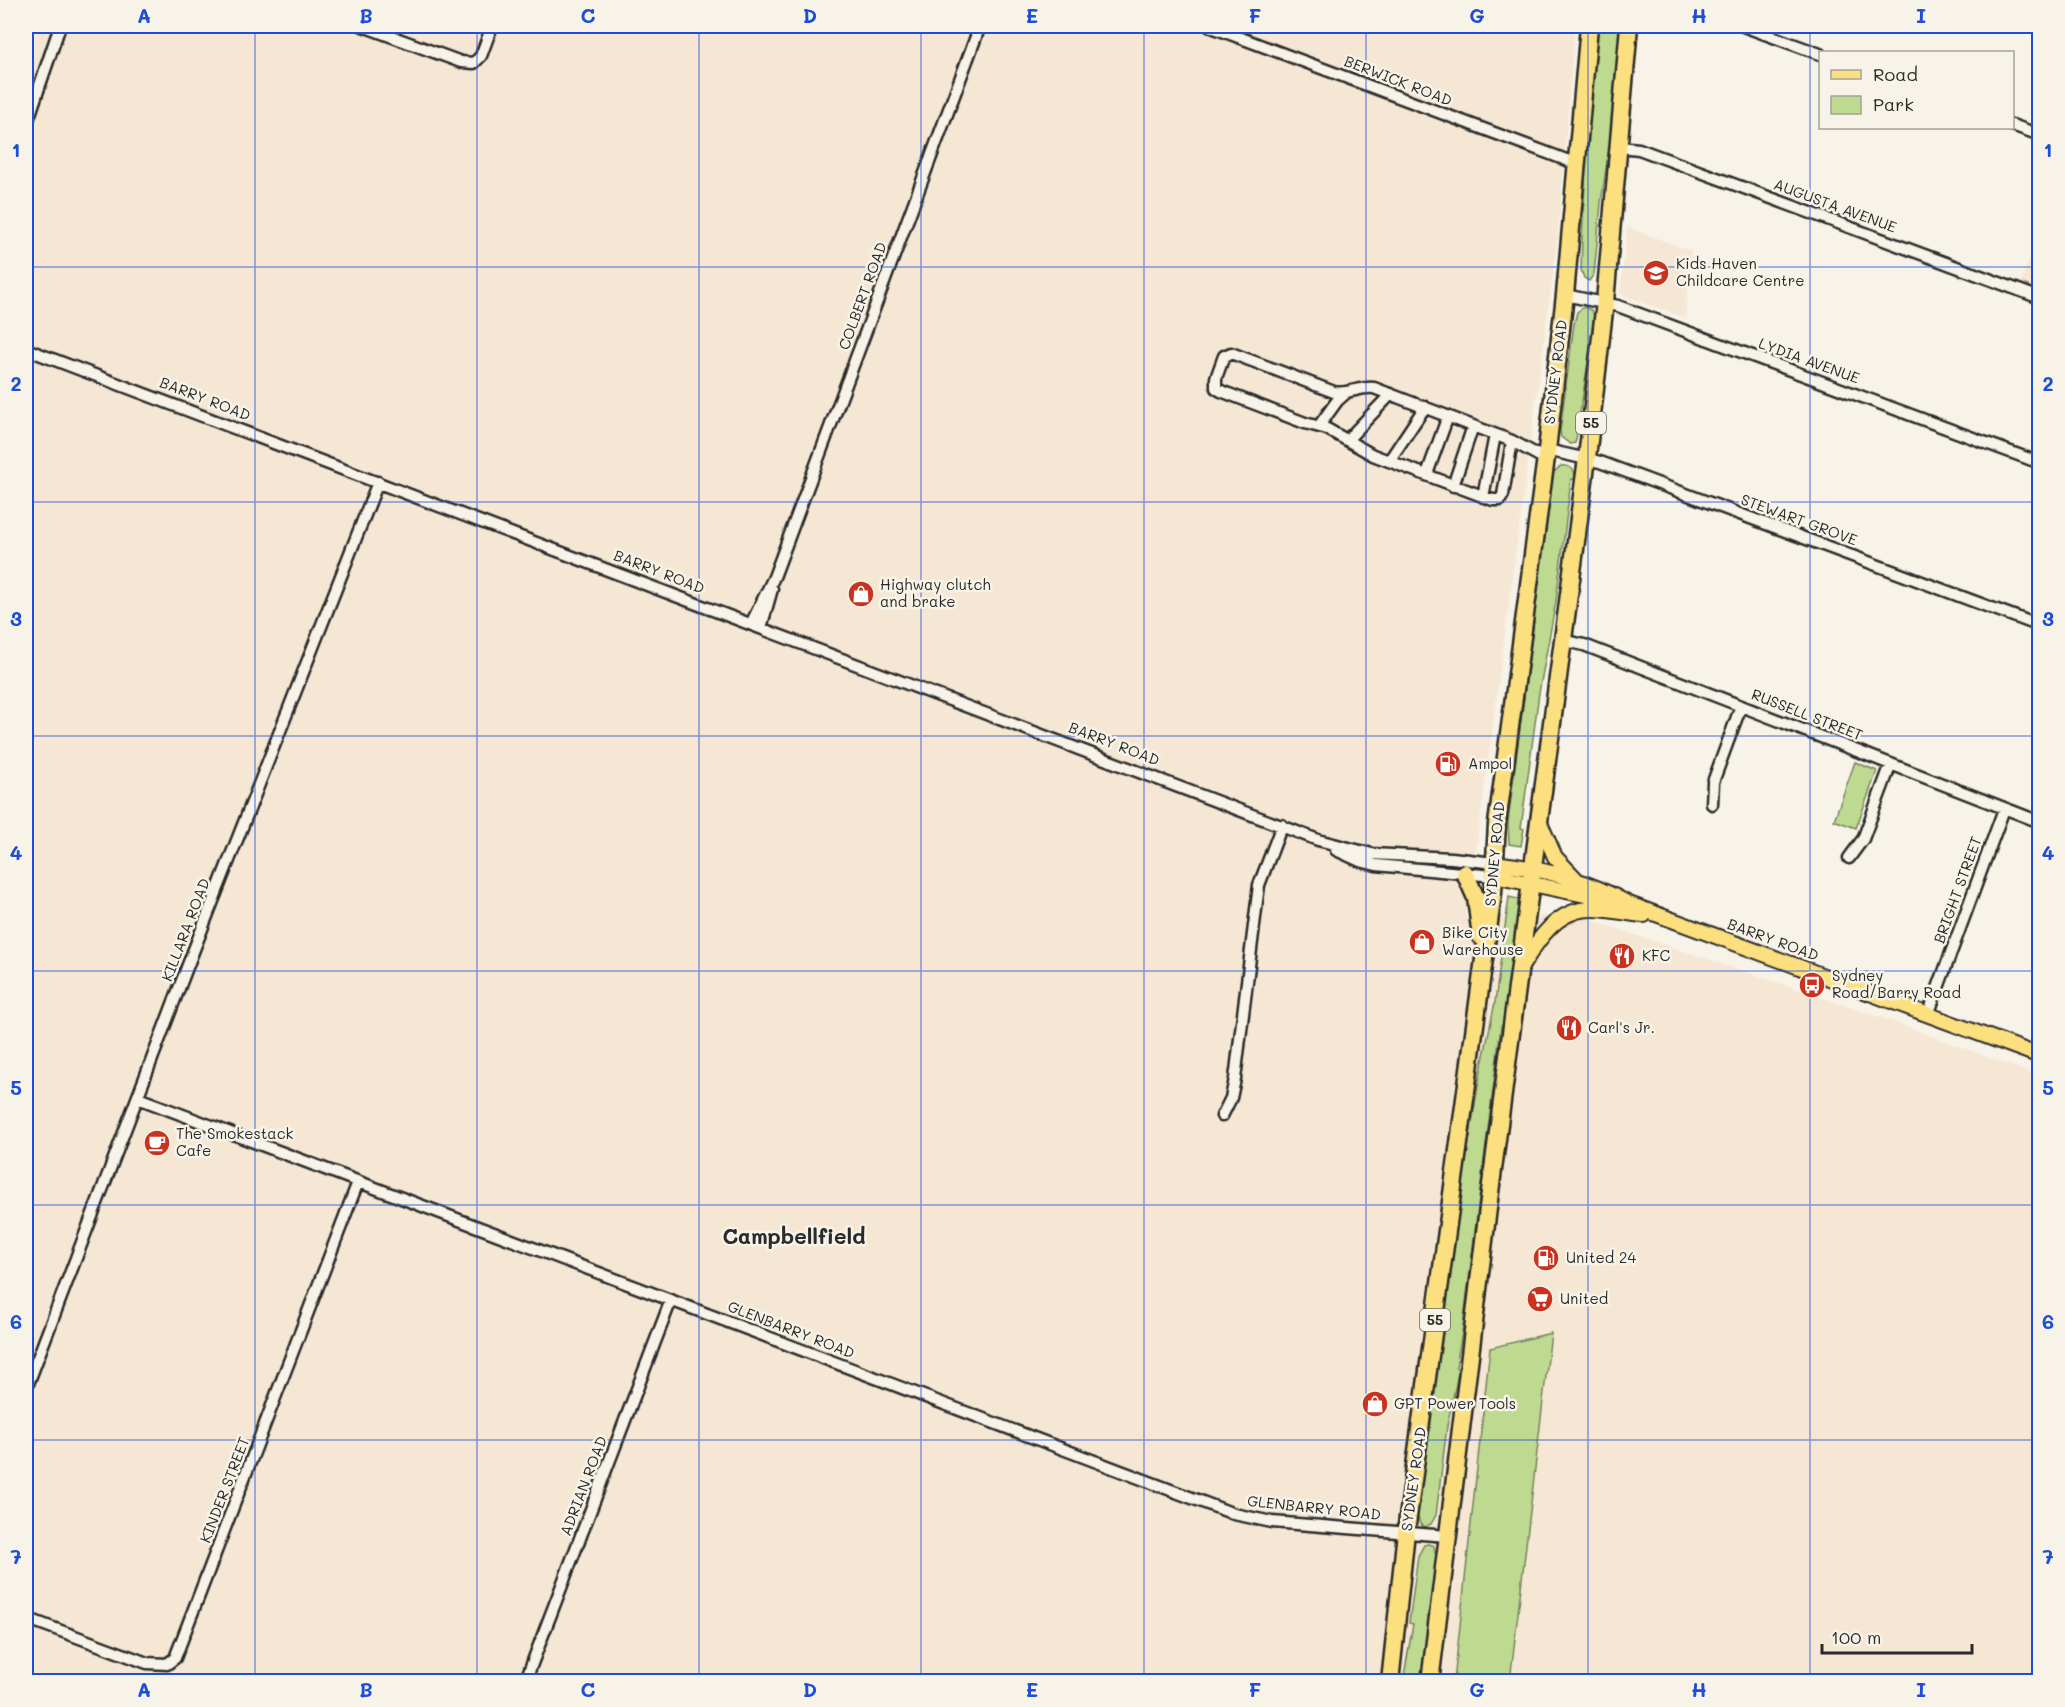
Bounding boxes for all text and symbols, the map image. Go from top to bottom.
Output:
text: A [137,2,151,28]
text: B [359,2,373,28]
text: C [581,2,596,28]
text: D [803,2,817,28]
text: E [1026,2,1038,28]
text: F [1249,2,1262,28]
text: G [1469,2,1485,28]
text: H [1691,2,1707,28]
text: I [1916,2,1926,28]
street label: BERWICK ROAD [1342,50,1455,110]
legend [1819,51,2014,129]
text: Road [1873,62,1918,86]
text: Park [1873,92,1914,116]
text: 1 [12,136,20,162]
text: 1 [2044,136,2052,162]
street label: AUGUSTA AVENUE [1771,174,1900,237]
street label: COLBERT ROAD [833,239,891,352]
place label: Kids Haven Childcare Centre [1676,253,1805,290]
school or university icon: Kids Haven Childcare Centre [1641,258,1671,288]
street label: SYDNEY ROAD [1539,319,1571,425]
street label: LYDIA AVENUE [1756,333,1863,388]
text: 2 [10,370,22,396]
text: 2 [2042,370,2054,396]
street label: BARRY ROAD [157,372,254,425]
road number: 55 [1576,412,1606,434]
street label: STEWART GROVE [1738,489,1861,550]
street label: BARRY ROAD [611,545,708,598]
place label: Highway clutch and brake [880,574,991,611]
shop icon: Highway clutch and brake [846,579,876,609]
text: 3 [10,605,22,631]
text: 3 [2042,605,2054,631]
street label: RUSSELL STREET [1749,684,1866,744]
street label: BARRY ROAD [1066,717,1163,770]
fuel station icon: Ampol [1433,749,1463,779]
place label: Ampol [1468,753,1512,773]
street label: SYDNEY ROAD [1479,801,1509,907]
street label: BRIGHT STREET [1928,833,1986,946]
text: 4 [10,839,23,865]
text: 4 [2042,839,2055,865]
street label: KILLARA ROAD [156,875,214,984]
street label: BARRY ROAD [1725,913,1822,965]
place label: Bike City Warehouse [1442,922,1523,959]
shop icon: Bike City Warehouse [1407,927,1437,957]
restaurant icon: KFC [1607,941,1637,971]
place label: KFC [1642,945,1670,965]
place label: Sydney Road/Barry Road [1832,965,1961,1002]
bus stop icon: Sydney Road/Barry Road [1797,970,1827,1000]
restaurant icon: Carl's Jr. [1554,1013,1584,1043]
place label: Carl's Jr. [1588,1017,1655,1037]
text: 5 [10,1074,22,1100]
text: 5 [2042,1074,2054,1100]
place label: The Smokestack Cafe [176,1123,294,1160]
cafe icon: The Smokestack Cafe [142,1128,172,1158]
district label: Campbellfield [722,1222,866,1249]
fuel station icon: United 24 [1531,1243,1561,1273]
place label: United 24 [1566,1247,1636,1267]
supermarket icon: United [1525,1284,1555,1314]
place label: United [1560,1288,1608,1308]
street label: GLENBARRY ROAD [725,1296,858,1362]
text: 6 [10,1308,22,1334]
text: 6 [2042,1308,2054,1334]
road number: 55 [1420,1309,1450,1331]
shop icon: GPT Power Tools [1360,1389,1390,1419]
place label: GPT Power Tools [1394,1393,1516,1413]
street label: SYDNEY ROAD [1396,1425,1430,1532]
street label: ADRIAN ROAD [555,1433,611,1538]
street label: KINDER STREET [195,1434,253,1546]
street label: GLENBARRY ROAD [1246,1490,1382,1524]
text: 7 [10,1543,22,1569]
text: 7 [2042,1543,2054,1569]
scale bar [1822,1617,1972,1655]
text: 100 m [1831,1625,1881,1649]
text: A [137,1676,151,1702]
text: B [359,1676,373,1702]
text: C [581,1676,596,1702]
text: D [803,1676,817,1702]
text: E [1026,1676,1038,1702]
text: F [1249,1676,1262,1702]
text: G [1469,1676,1485,1702]
text: H [1691,1676,1707,1702]
text: I [1916,1676,1926,1702]

